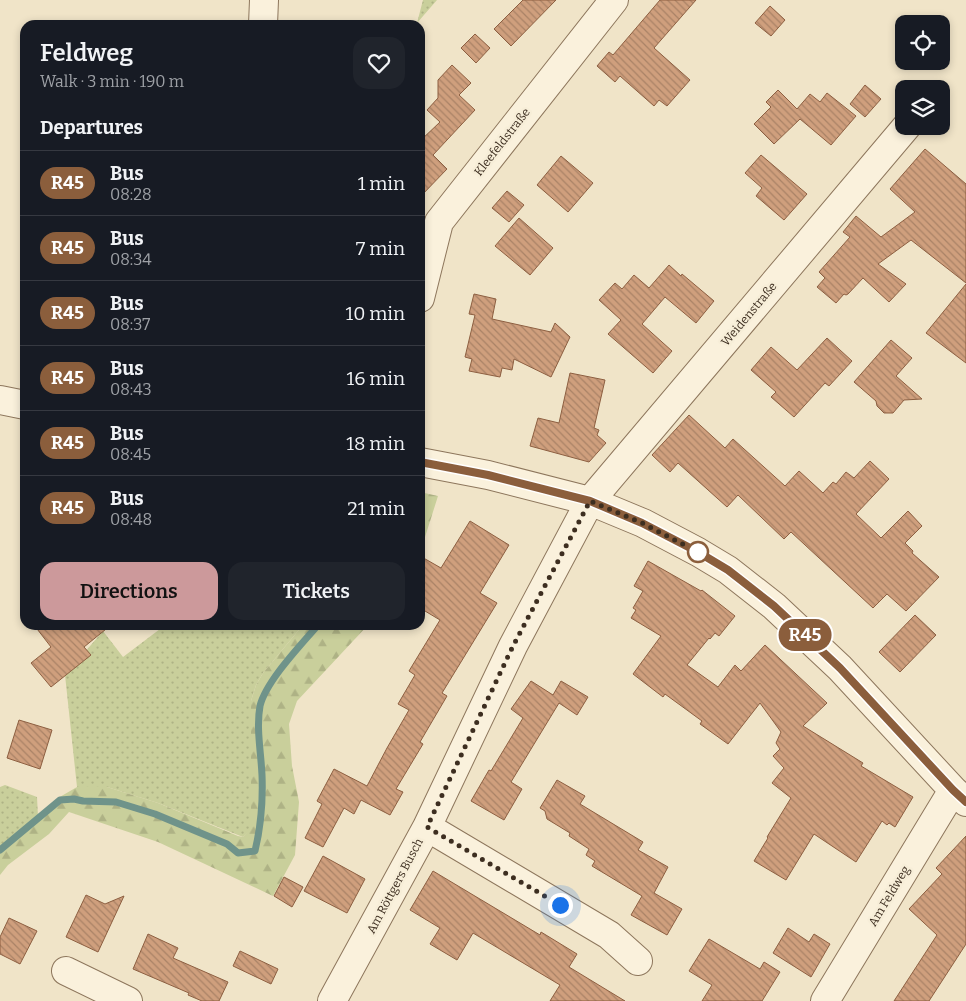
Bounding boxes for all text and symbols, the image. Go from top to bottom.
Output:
map controls [895,15,950,135]
button: locate [895,15,950,70]
button: heart [353,37,405,89]
text: Feldweg [40,39,133,67]
text: Walk · 3 min · 190 m [40,72,184,91]
button: layers [895,80,950,135]
street label: Kleefeldstraße [471,105,533,179]
text: Departures [40,116,143,139]
text: Bus [110,162,144,185]
text: R45 [51,172,84,194]
text: 1 min [358,172,405,195]
text: 08:28 [110,185,152,204]
text: Bus [110,227,144,250]
text: R45 [51,237,84,259]
text: 7 min [356,237,405,260]
text: 08:34 [110,250,152,269]
street label: Weidenstraße [718,279,780,349]
text: Bus [110,292,144,315]
text: R45 [51,302,84,324]
text: 10 min [345,302,405,325]
text: 08:37 [110,315,150,334]
text: Bus [110,357,144,380]
text: R45 [51,367,84,389]
text: 16 min [347,367,405,390]
text: 08:43 [110,380,152,399]
text: Bus [110,422,144,445]
text: R45 [51,432,84,454]
text: 18 min [346,432,405,455]
text: 08:45 [110,445,151,464]
text: Bus [110,487,144,510]
text: R45 [51,497,84,519]
text: 21 min [347,497,405,520]
text: 08:48 [110,510,152,529]
unlabelled marker [687,541,709,563]
button: Directions [40,562,218,620]
button: Tickets [228,562,405,620]
line badge: R45 [776,619,834,651]
text: R45 [789,624,821,646]
street label: Am Röttgers Busch [364,836,426,936]
street label: Am Feldweg [866,863,913,929]
your location [548,893,573,918]

